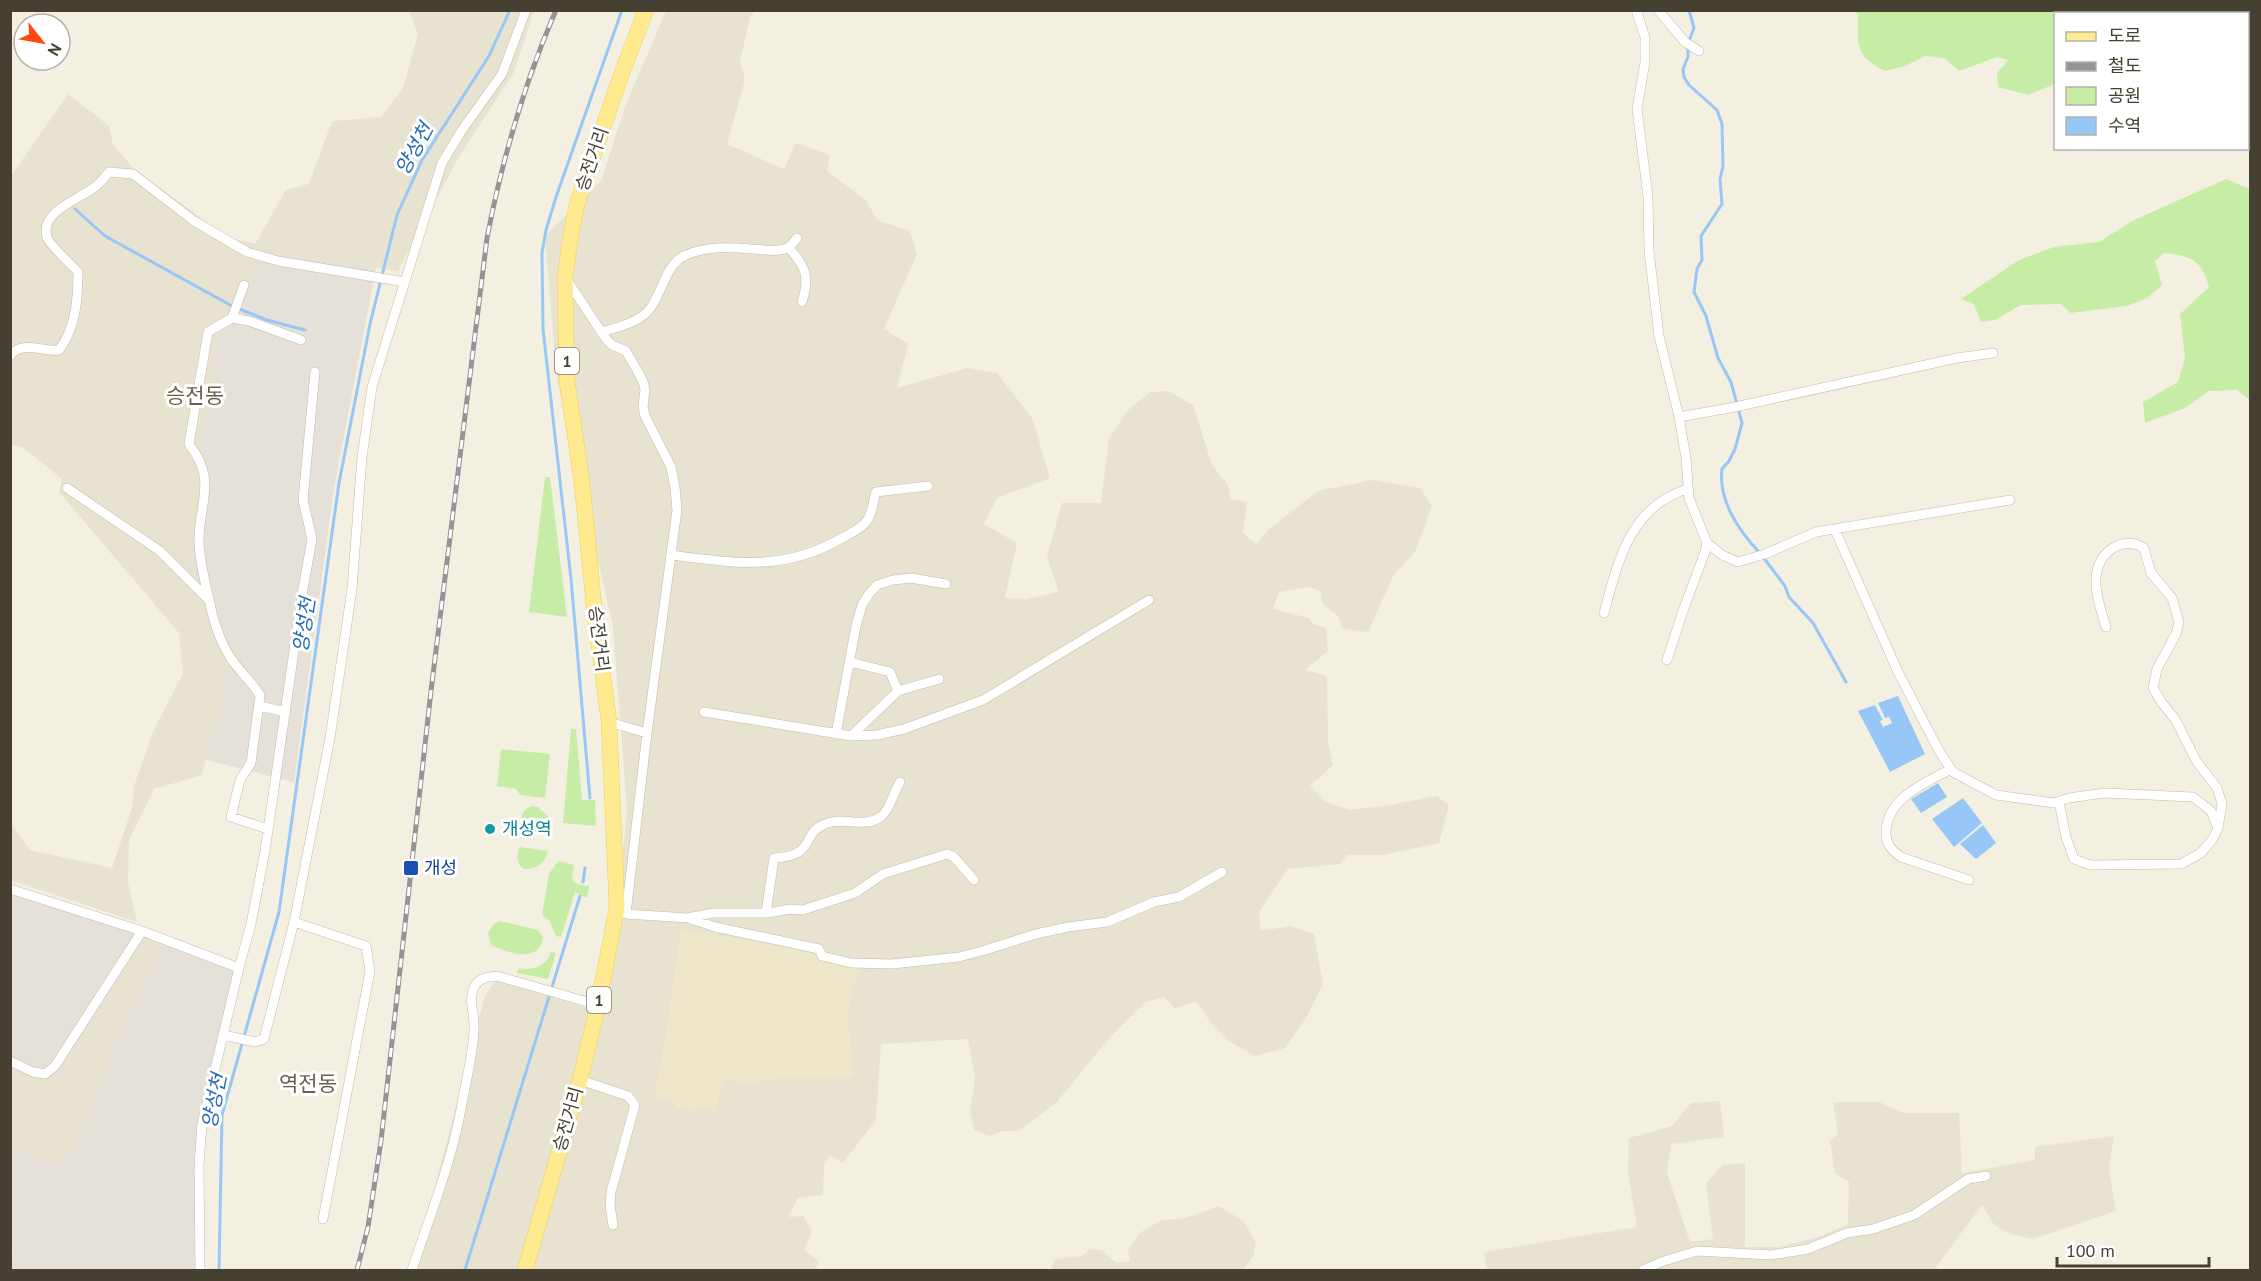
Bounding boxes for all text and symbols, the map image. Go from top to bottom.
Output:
north arrow [12,12,72,72]
legend [2054,12,2249,150]
text: 도로 [2108,24,2141,47]
text: N [44,40,66,59]
text: 철도 [2108,54,2141,77]
text: 공원 [2108,84,2141,107]
text: 수역 [2108,114,2141,137]
water label: 양성천 [389,116,440,179]
street label: 승전거리 [570,124,613,194]
road number: 1 [555,348,579,374]
district label: 승전동 [166,382,224,409]
water label: 양성천 [287,593,321,654]
street label: 승전거리 [584,605,615,673]
place label: 개성역 [502,817,552,840]
marker: 개성역 [483,822,497,836]
place label: 개성 [424,856,457,879]
marker: 개성 [402,859,420,877]
road number: 1 [587,987,611,1013]
water label: 양성천 [196,1069,233,1131]
district label: 역전동 [279,1070,337,1097]
street label: 승전거리 [547,1084,588,1154]
scale bar [2057,1230,2208,1268]
text: 100 m [2066,1239,2115,1262]

